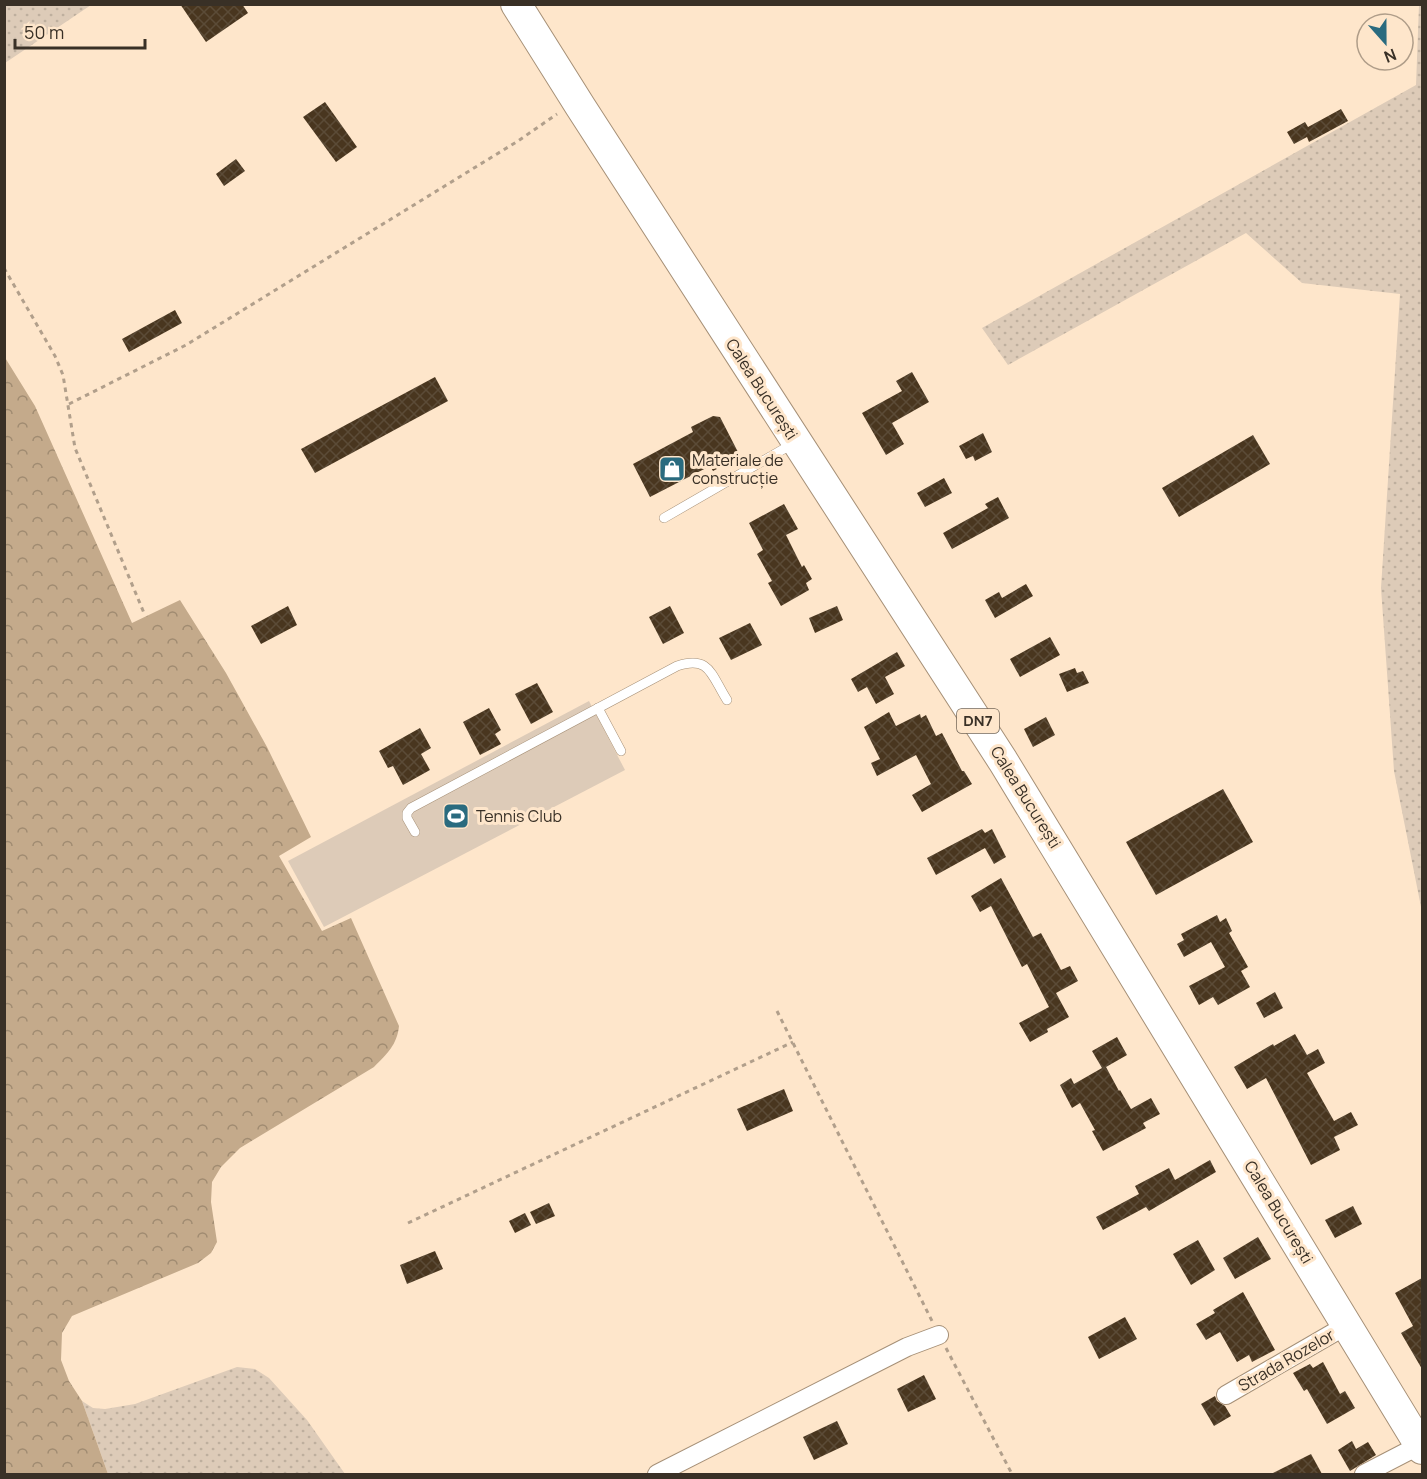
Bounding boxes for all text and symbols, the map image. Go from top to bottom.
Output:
scale bar [15,12,146,50]
north arrow [1355,12,1415,72]
text: 50 m [24,20,64,44]
text: N [1381,44,1400,68]
street label: Calea București [721,334,803,444]
place label: Materiale de construcție [692,449,783,489]
shop icon: Materiale de construcție [657,454,687,484]
road number: DN7 [957,709,999,733]
street label: Calea București [986,742,1066,852]
sports icon: Tennis Club [441,801,471,831]
place label: Tennis Club [476,805,562,827]
street label: Calea București [1240,1156,1318,1268]
street label: Strada Rozelor [1234,1323,1338,1396]

